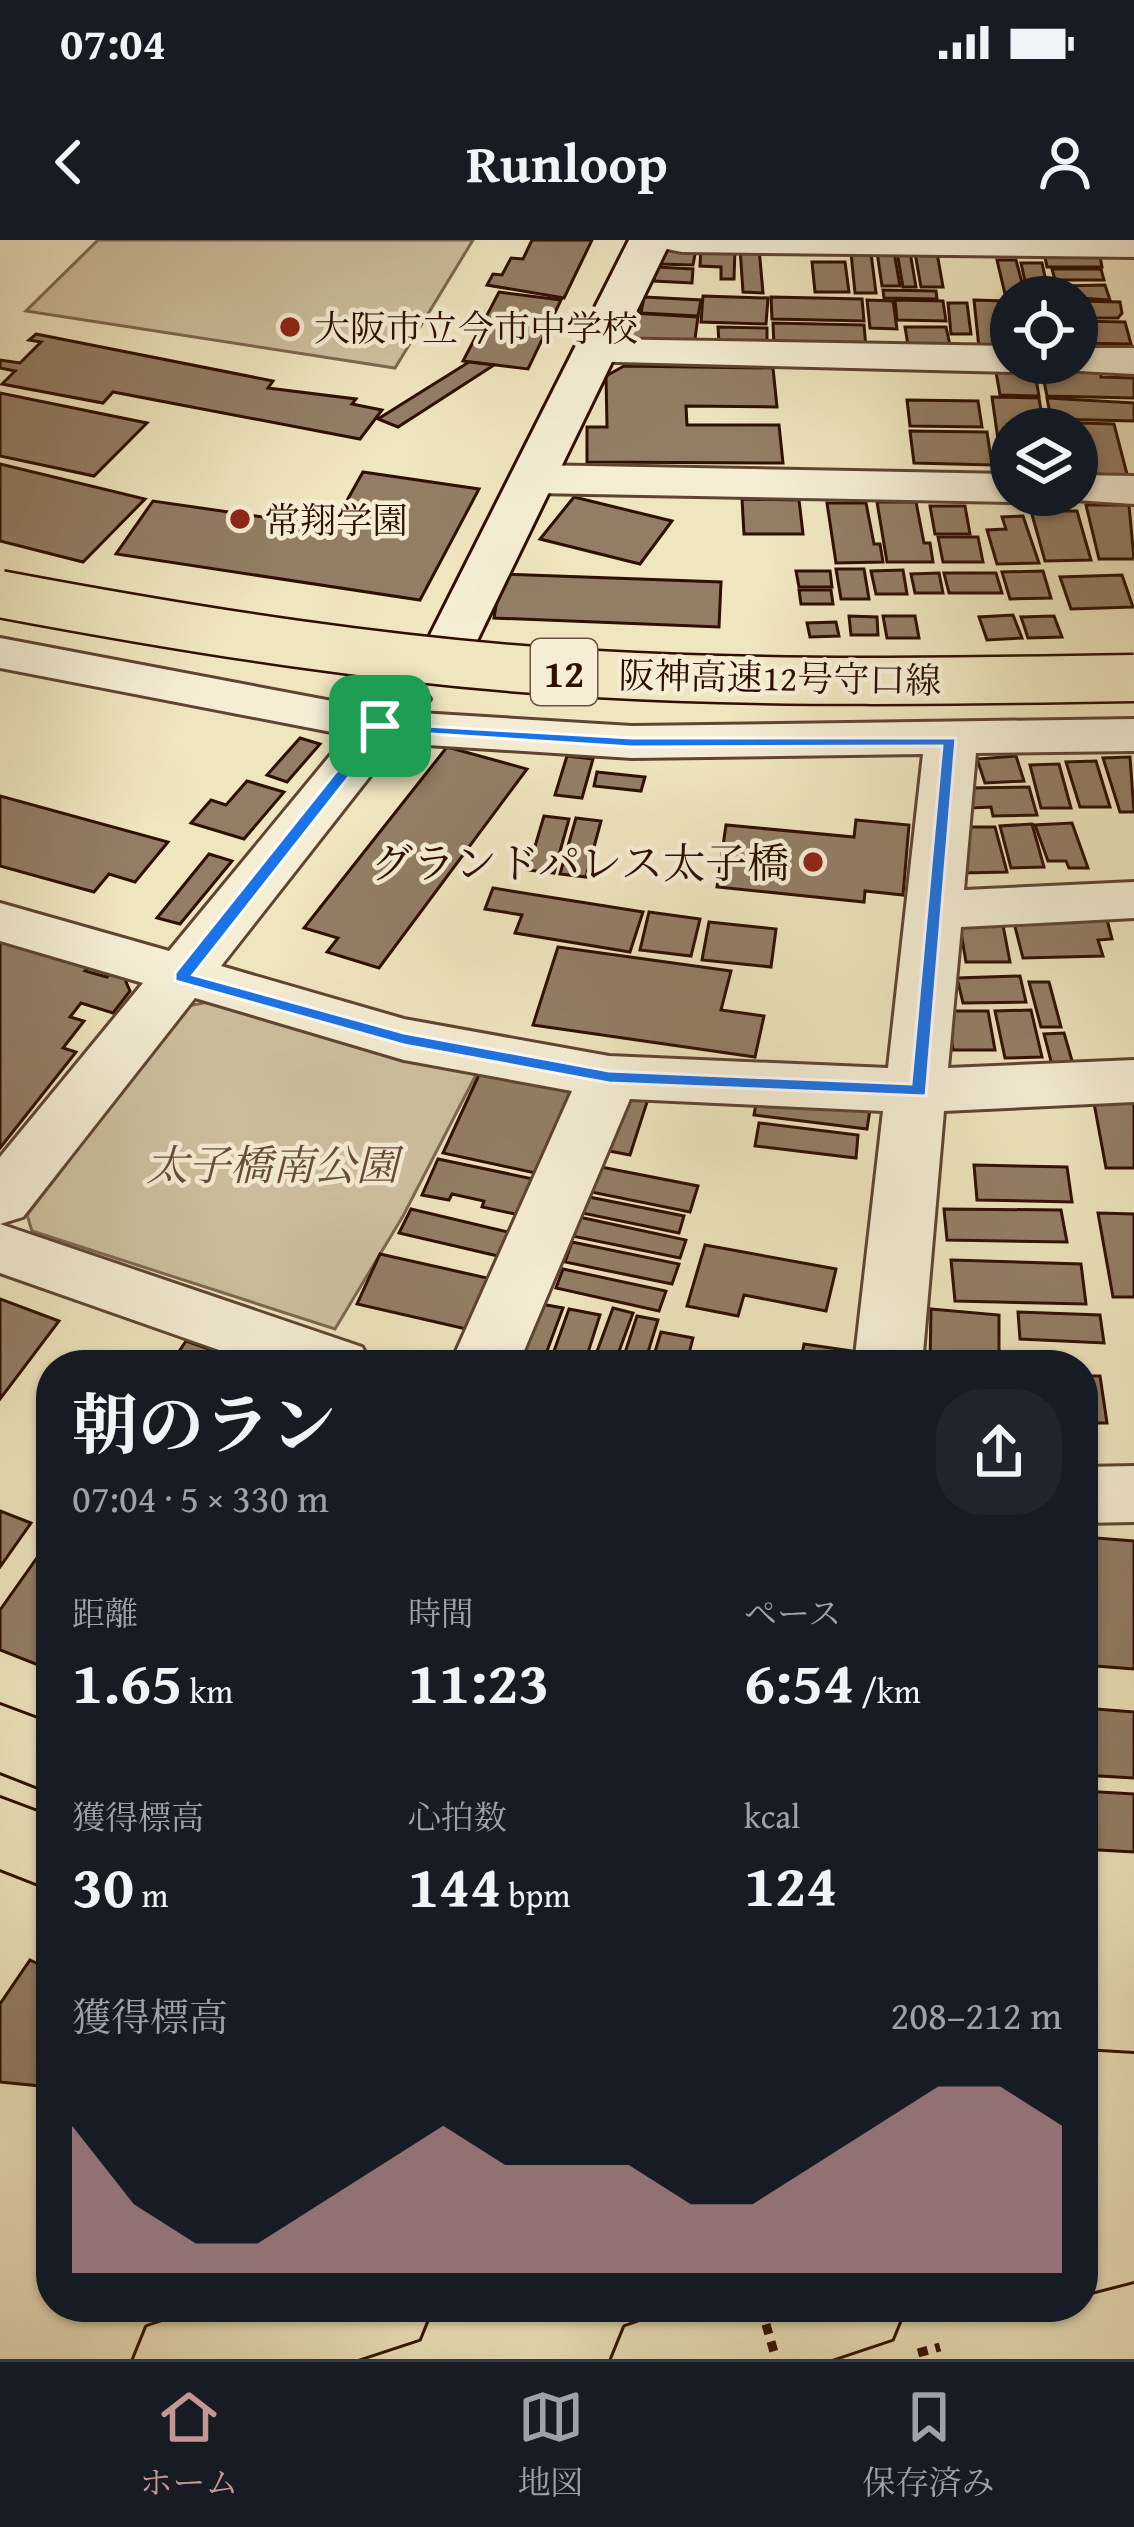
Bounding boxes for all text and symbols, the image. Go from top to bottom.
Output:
text: 07:04 [60,10,166,75]
text: Runloop [466,123,668,202]
icon: back [36,129,102,195]
icon: person [1032,129,1098,195]
map controls [990,276,1098,516]
button: locate [990,276,1098,384]
place label: 大阪市立今市中学校 [314,301,638,354]
marker: 大阪市立今市中学校 [277,314,303,340]
button: layers [990,408,1098,516]
place label: 常翔学園 [264,493,408,546]
marker: 常翔学園 [227,506,253,532]
road number: 12 [531,639,597,705]
street label: 阪神高速12号守口線 [618,648,942,706]
pin [329,675,431,777]
icon: arrive [347,693,413,759]
place label: グランドパレス太子橋 [371,832,789,893]
marker: グランドパレス太子橋 [800,849,826,875]
park label: 太子橋南公園 [146,1134,404,1195]
text: 朝のラン [72,1375,336,1472]
button: share [936,1389,1062,1515]
text: 07:04 · 5 × 330 m [72,1469,329,1526]
text: 距離 [72,1589,138,1637]
text: 時間 [408,1589,474,1637]
text: ペース [744,1589,841,1637]
text: 1.65 [72,1637,182,1725]
text: 11:23 [408,1637,549,1725]
text: 6:54 [744,1637,854,1725]
text: km [182,1667,233,1715]
text: /km [854,1667,921,1715]
text: kcal [744,1792,800,1840]
text: 獲得標高 [72,1793,204,1841]
text: 心拍数 [408,1793,507,1841]
text: 124 [744,1840,837,1928]
text: 30 [72,1841,134,1929]
text: 144 [408,1841,501,1929]
text: m [134,1871,168,1919]
text: bpm [501,1871,570,1919]
text: 208–212 m [890,1986,1062,2043]
text: 獲得標高 [72,1988,228,2045]
tab: ホーム [140,2384,239,2506]
tab: 地図 [518,2384,584,2506]
tab: 保存済み [863,2384,995,2506]

